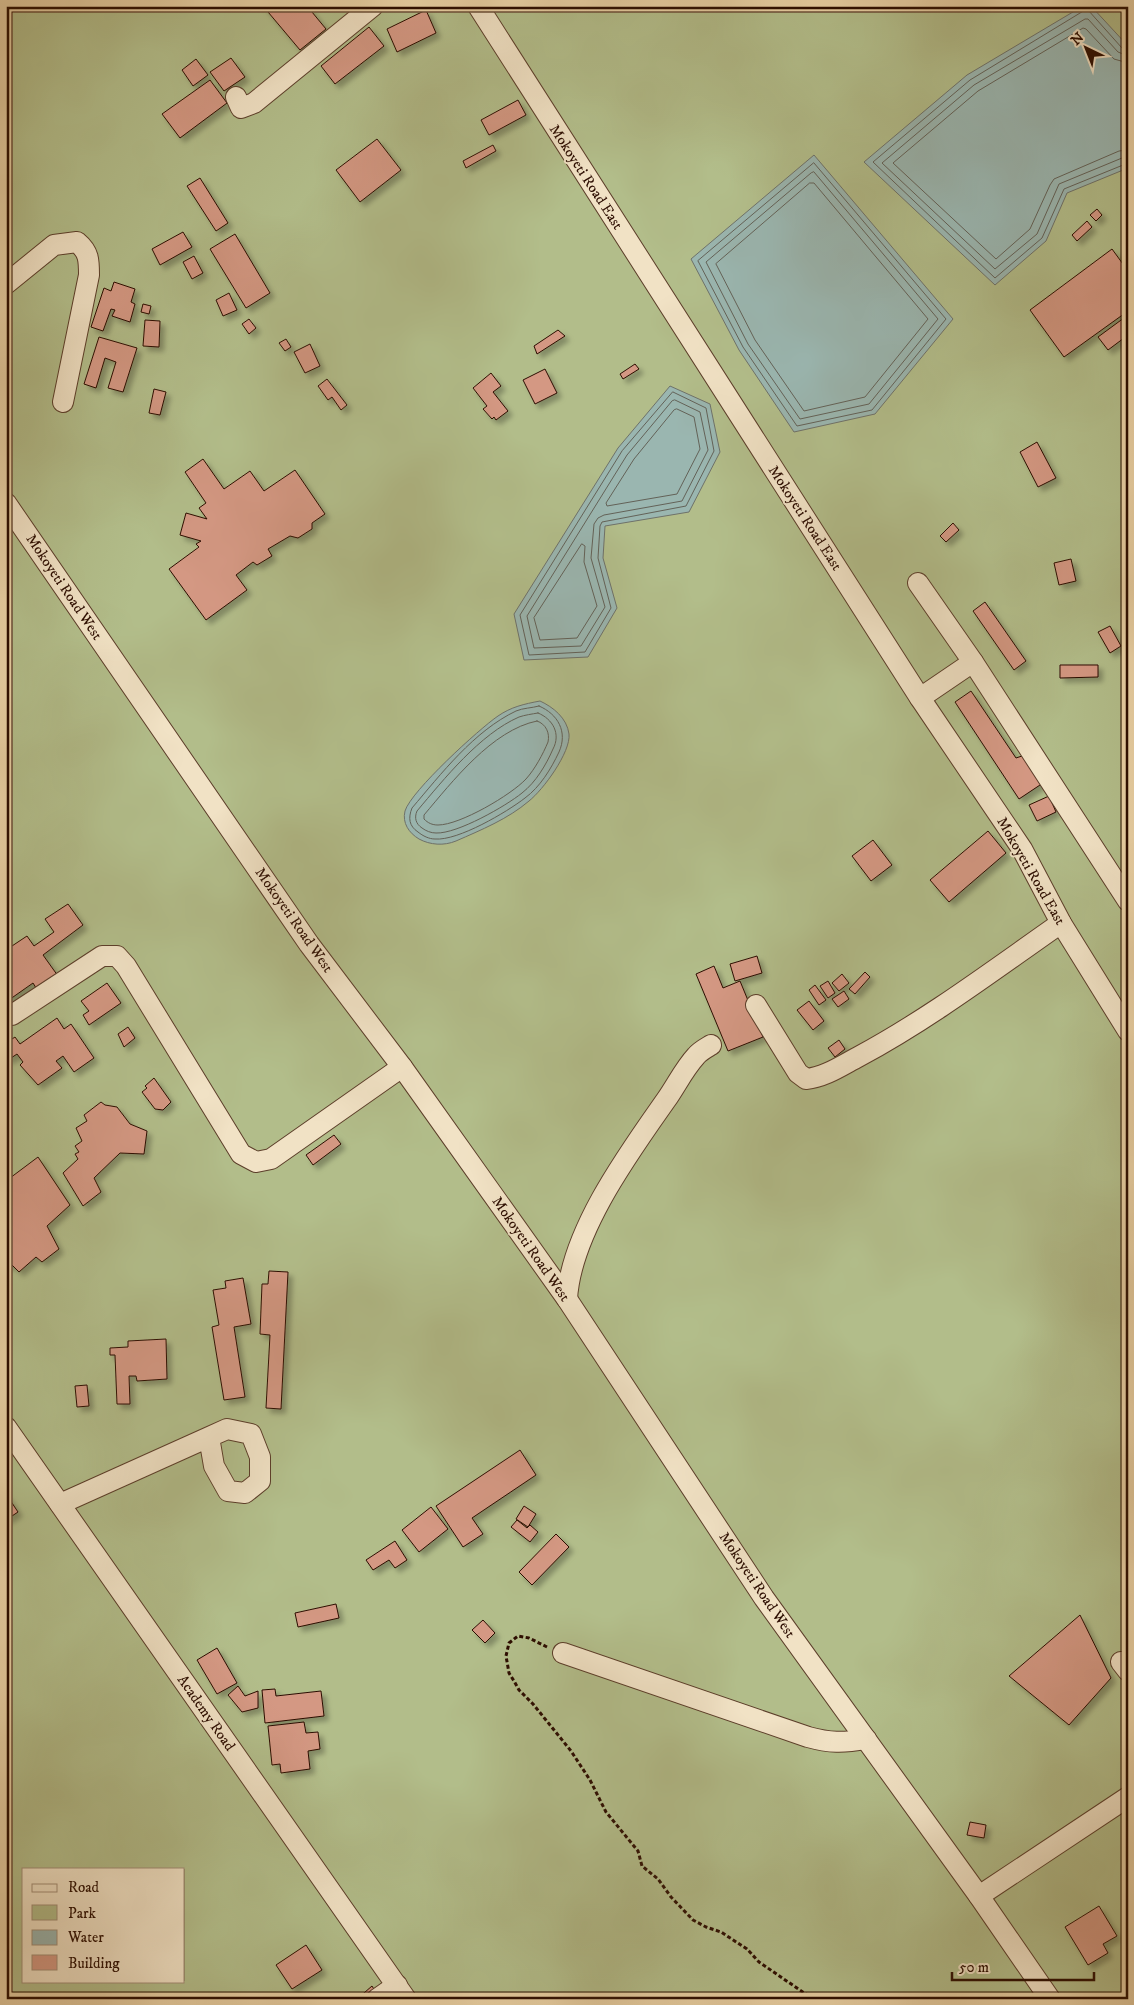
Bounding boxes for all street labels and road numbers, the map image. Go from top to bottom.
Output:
street label: Mokoyeti Road East [545,121,627,233]
street label: Mokoyeti Road East [764,462,846,574]
street label: Mokoyeti Road West [21,530,107,644]
street label: Mokoyeti Road East [992,814,1070,929]
street label: Mokoyeti Road West [251,864,337,976]
street label: Mokoyeti Road West [488,1193,574,1305]
street label: Mokoyeti Road West [714,1528,800,1642]
street label: Academy Road [173,1671,239,1755]

